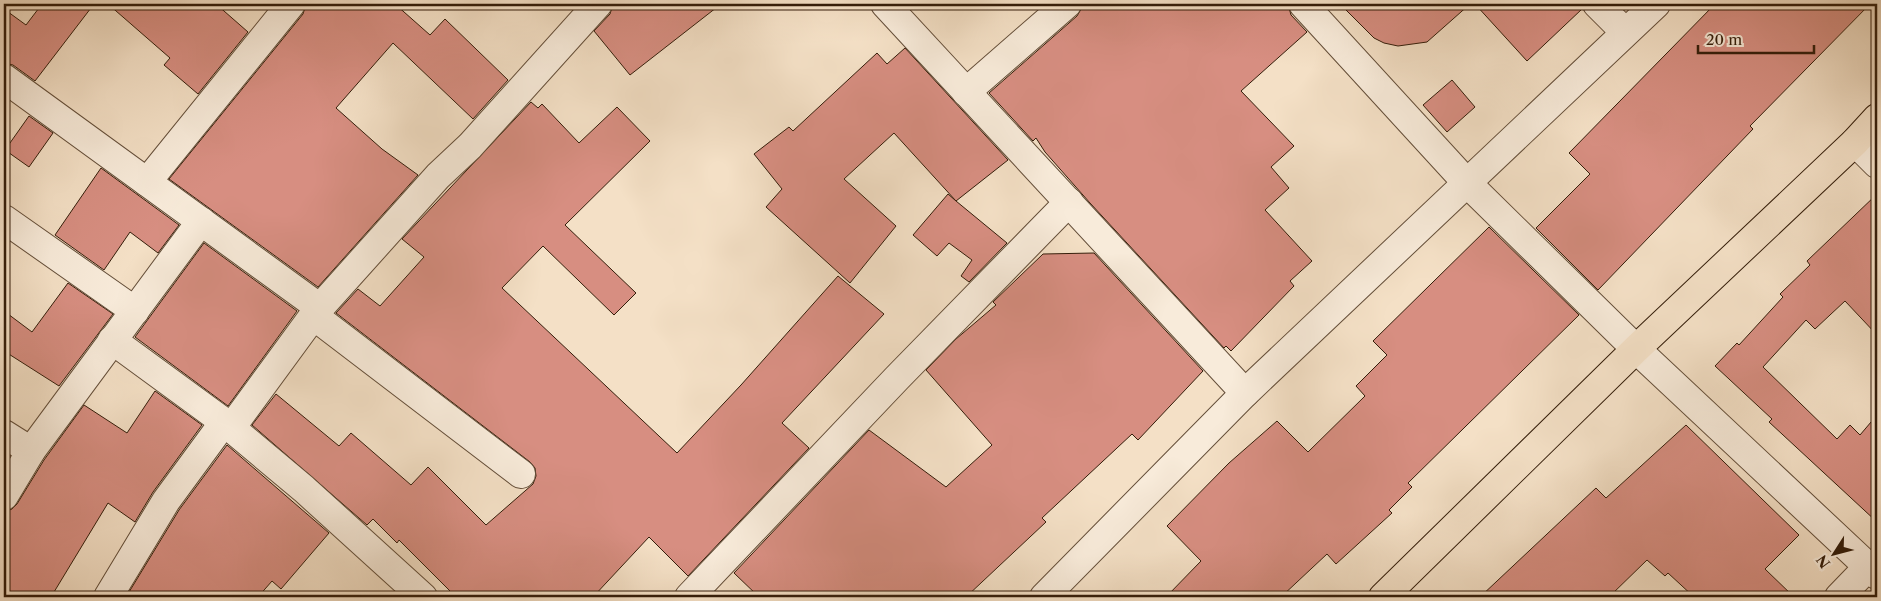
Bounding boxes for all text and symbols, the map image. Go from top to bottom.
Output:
scale bar [1698,22,1815,54]
text: 20 m [1706,30,1742,49]
north arrow [1808,528,1858,578]
text: N [1813,551,1834,572]

